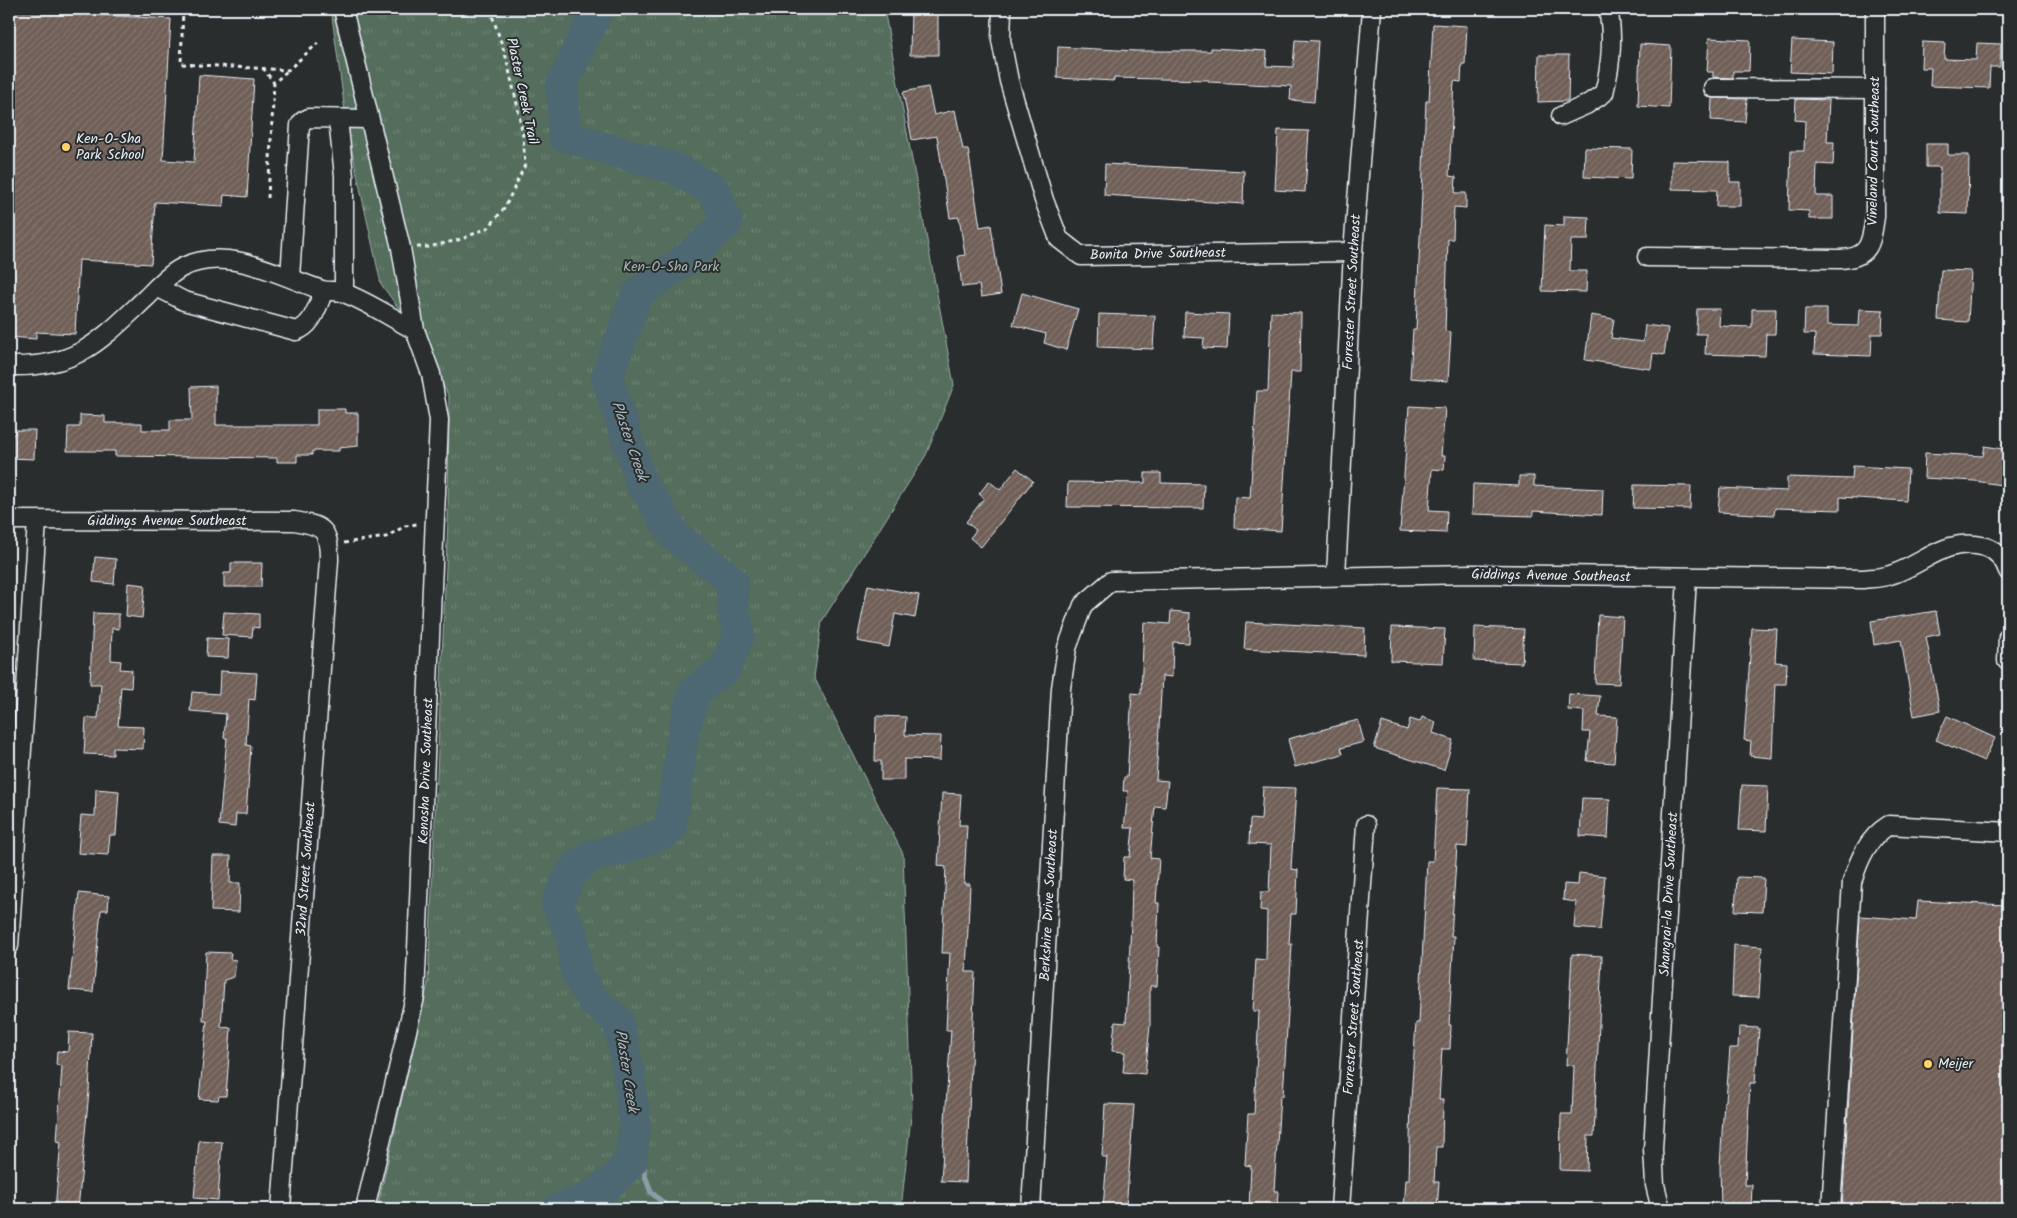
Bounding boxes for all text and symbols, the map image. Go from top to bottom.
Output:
street label: Plaster Creek Trail [500,36,544,147]
street label: Vineland Court Southeast [1862,76,1886,226]
place label: Ken-O-Sha Park School [76,128,145,166]
marker: Ken-O-Sha Park School [60,141,72,153]
street label: Forrester Street Southeast [1337,213,1367,370]
street label: Bonita Drive Southeast [1090,242,1227,266]
park label: Ken-O-Sha Park [623,256,719,278]
water label: Plaster Creek [604,398,655,486]
street label: Giddings Avenue Southeast [87,510,247,532]
street label: Giddings Avenue Southeast [1471,564,1631,588]
street label: Kenosha Drive Southeast [412,697,440,845]
street label: 32nd Street Southeast [290,800,322,937]
street label: Shangrai-la Drive Southeast [1654,811,1684,977]
street label: Berkshire Drive Southeast [1034,828,1064,982]
street label: Forrester Street Southeast [1338,938,1370,1096]
water label: Plaster Creek [608,1028,645,1116]
place label: Meijer [1938,1053,1975,1075]
marker: Meijer [1922,1058,1934,1070]

